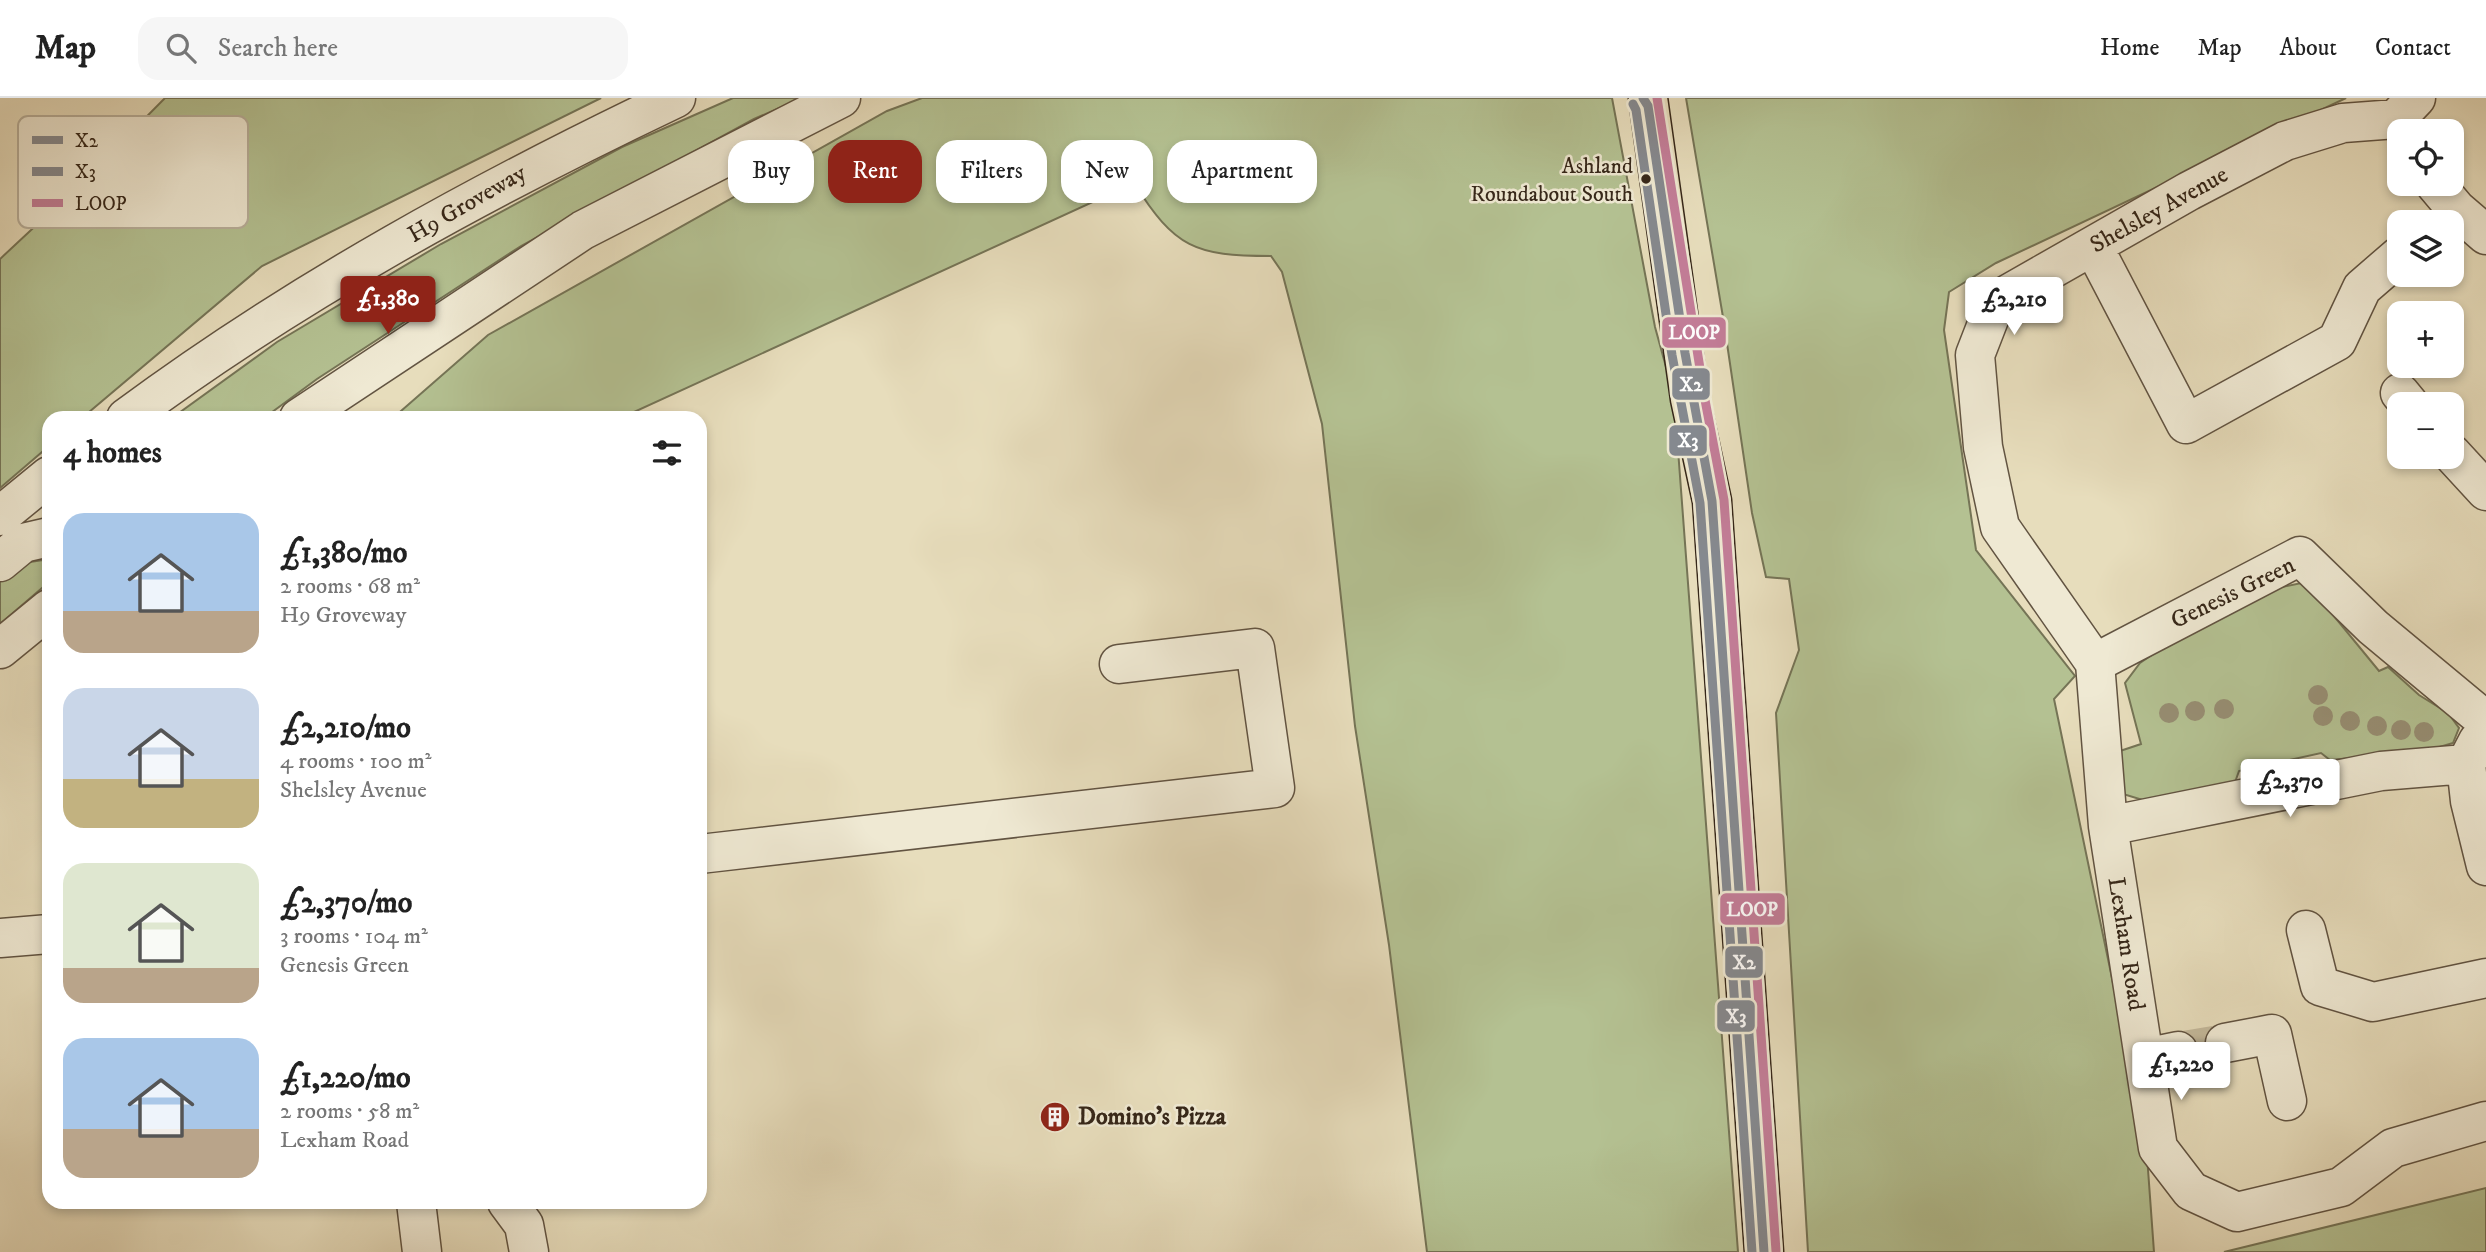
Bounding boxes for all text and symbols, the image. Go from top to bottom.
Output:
search box [138,17,628,80]
text: Map [35,28,96,69]
icon: search [162,29,200,67]
text: Search here [218,32,338,65]
text: Home [2100,33,2159,63]
text: Map [2197,33,2242,63]
text: About [2280,33,2337,63]
text: Contact [2375,33,2451,63]
legend [18,116,248,228]
map controls [2387,119,2464,469]
button: locate [2387,119,2464,196]
text: X2 [75,130,99,153]
chip: Buy [728,140,814,203]
chip: Rent [828,140,922,203]
chip: Filters [936,140,1047,203]
chip: New [1061,140,1153,203]
chip: Apartment [1167,140,1317,203]
place label: Ashland Roundabout South [1471,153,1633,208]
street label: H9 Groveway [402,158,532,250]
street label: Shelsley Avenue [2085,160,2233,260]
text: X3 [75,161,96,184]
marker: Ashland Roundabout South [1639,172,1653,186]
text: LOOP [75,193,126,216]
button: layers [2387,210,2464,287]
pin: £1,380 [331,276,445,336]
pin: £2,210 [1957,278,2071,337]
text: £1,380 [356,284,420,313]
text: £2,210 [1981,285,2047,314]
button: + [2387,301,2464,378]
line badge: LOOP [1661,316,1727,349]
text: LOOP [1668,322,1720,345]
line badge: X2 [1671,367,1711,401]
text: X2 [1679,374,1703,397]
button: − [2387,392,2464,469]
line badge: X3 [1668,424,1708,457]
text: X3 [1678,430,1698,453]
icon: filters [648,434,686,472]
text: 4 homes [63,435,162,472]
text: £1,380/mo [280,535,407,572]
icon: home [119,541,203,625]
street label: Genesis Green [2166,550,2300,636]
text: 2 rooms · 68 m² [280,572,420,601]
text: H9 Groveway [280,601,406,630]
text: £2,210/mo [280,710,411,747]
icon: home [119,716,203,800]
text: 4 rooms · 100 m² [280,747,432,776]
pin: £2,370 [2233,760,2347,819]
text: £2,370 [2257,767,2323,796]
text: Shelsley Avenue [280,776,427,805]
street label: Lexham Road [2101,875,2151,1013]
text: £2,370/mo [280,885,412,922]
icon: home [119,891,203,975]
line badge: LOOP [1719,892,1786,926]
text: LOOP [1726,899,1778,922]
text: 3 rooms · 104 m² [280,922,428,951]
line badge: X2 [1724,945,1764,979]
text: Genesis Green [280,951,409,980]
text: X2 [1732,952,1756,975]
line badge: X3 [1716,999,1756,1033]
text: X3 [1726,1006,1746,1029]
pin: £1,220 [2124,1042,2238,1102]
text: £1,220 [2148,1050,2214,1079]
text: £1,220/mo [280,1060,411,1097]
icon: home [119,1066,203,1150]
text: 2 rooms · 58 m² [280,1097,419,1126]
building icon: Domino's Pizza [1038,1100,1072,1134]
place label: Domino's Pizza [1078,1102,1227,1132]
text: Lexham Road [280,1126,409,1155]

